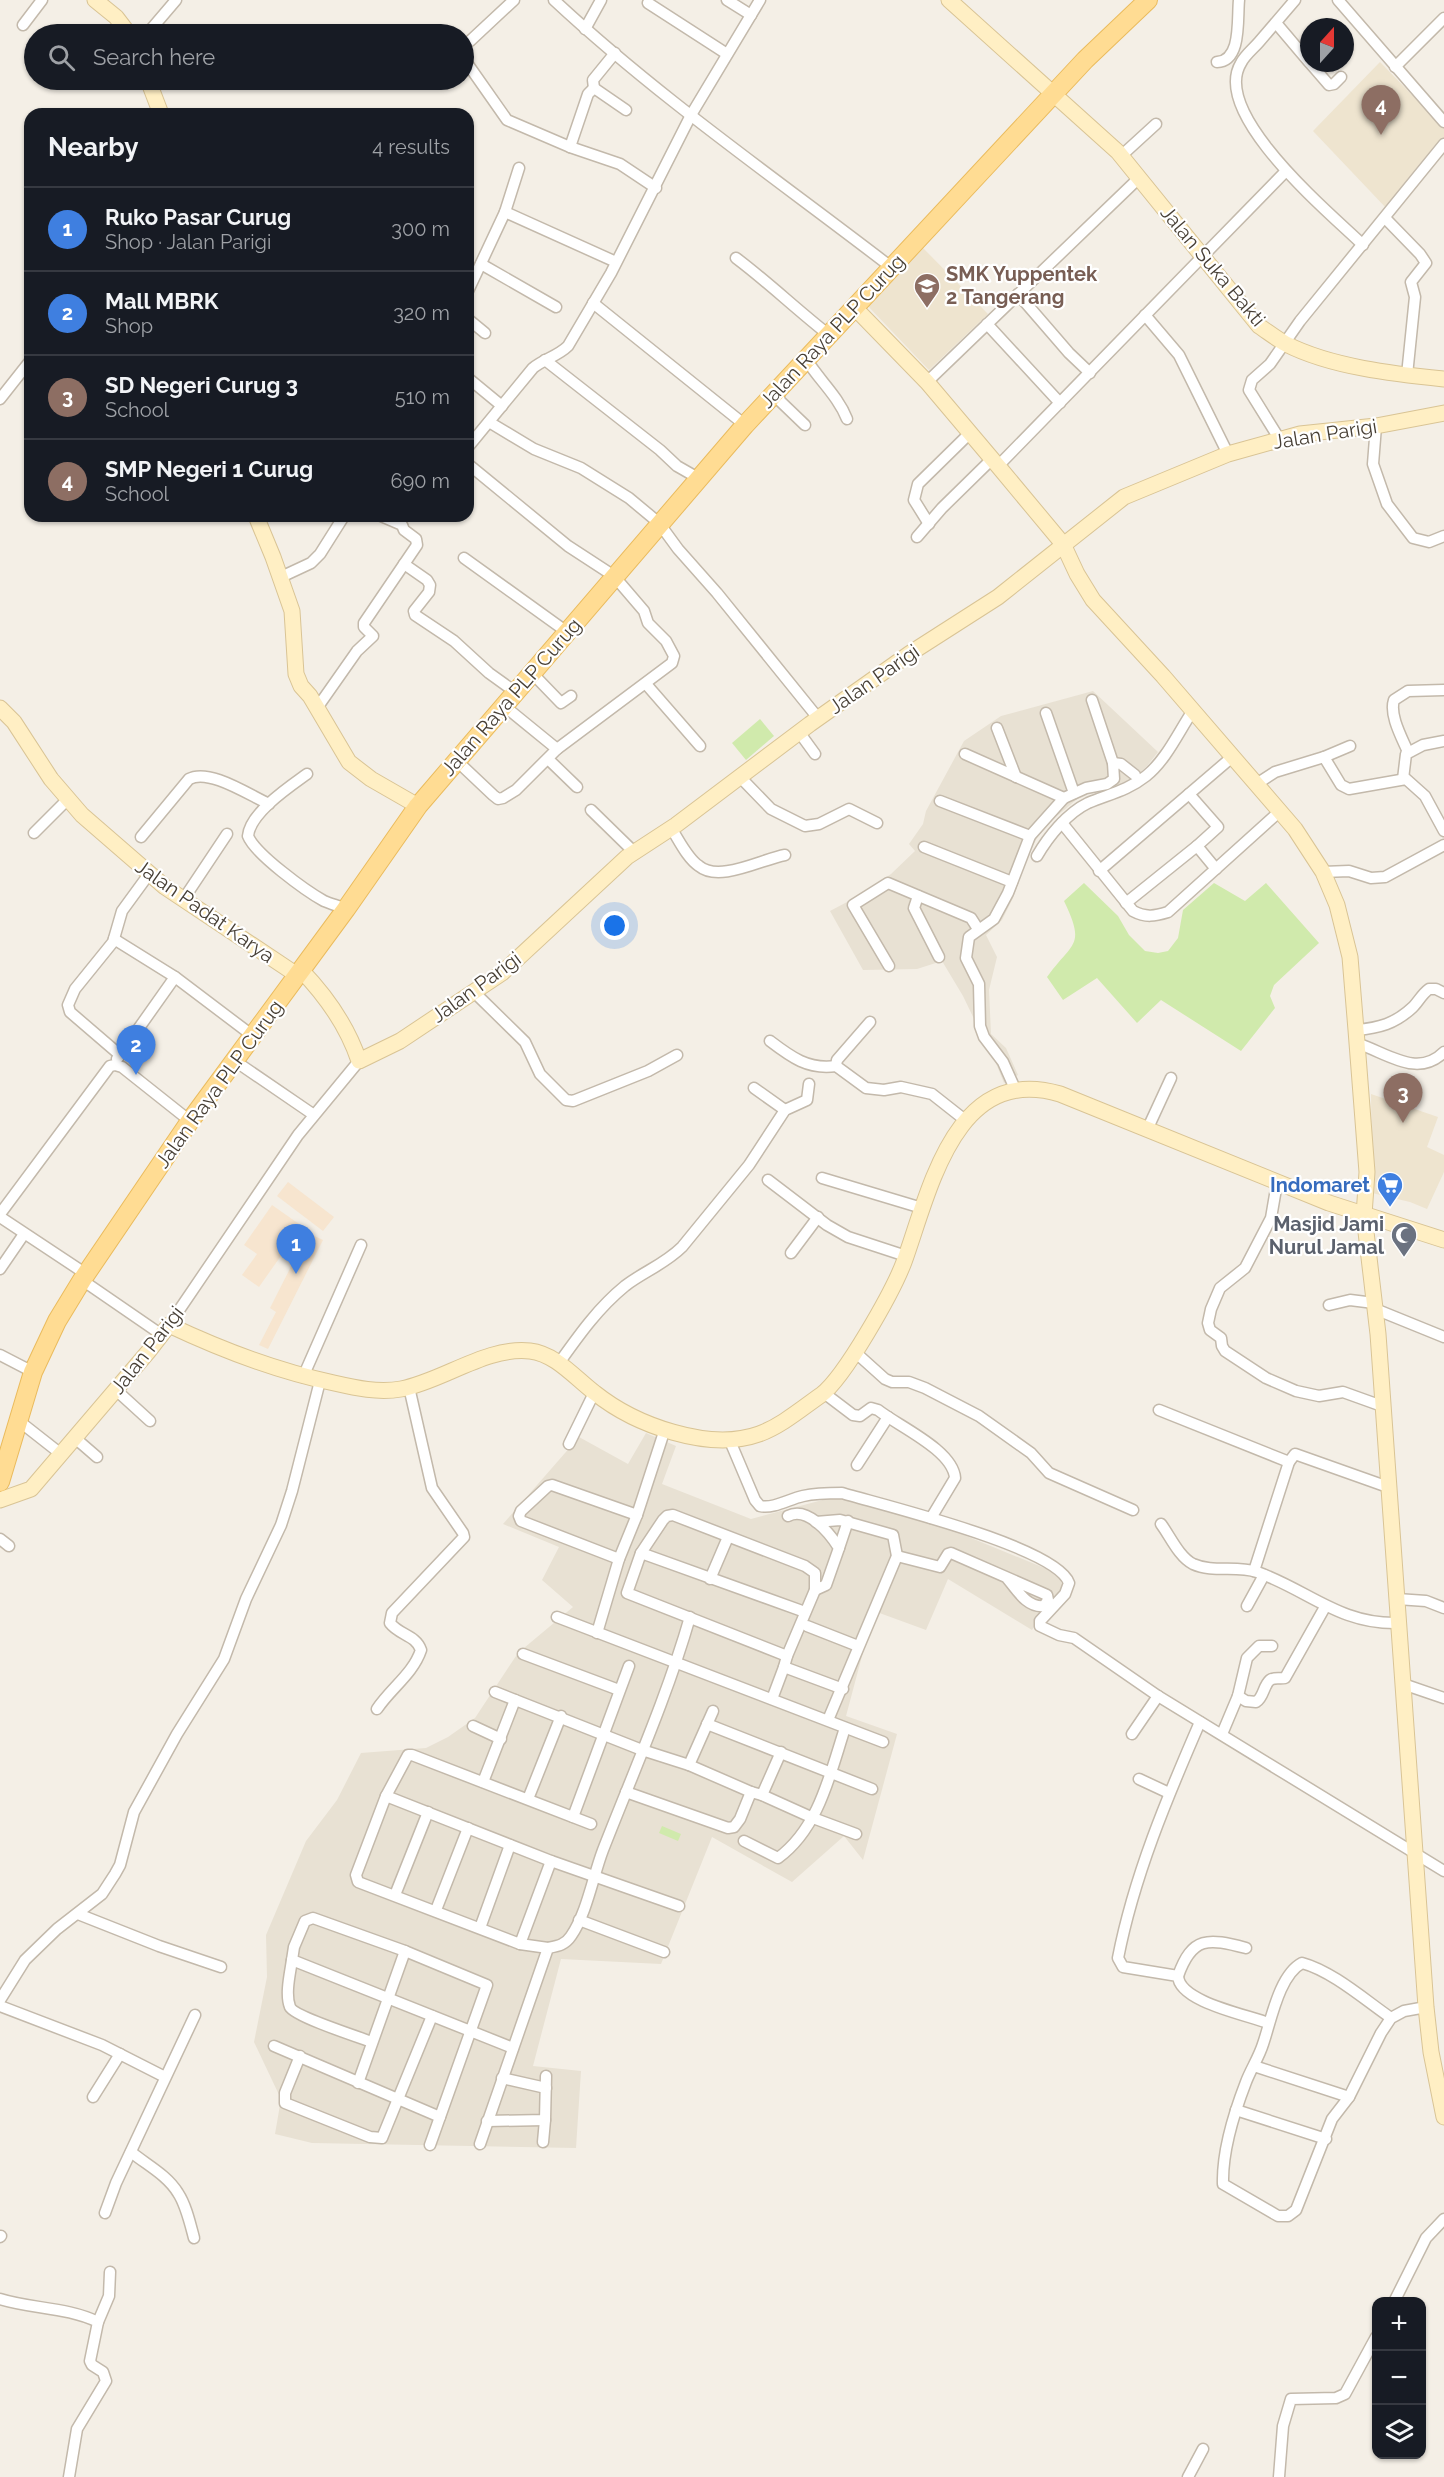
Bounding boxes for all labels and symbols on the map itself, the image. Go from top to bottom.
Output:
north arrow [1300,18,1354,72]
pin: 4 [1362,86,1400,135]
street label: Jalan Suka Bakti [1156,201,1270,331]
street label: Jalan Raya PLP Curug [755,249,909,413]
place label: SMK Yuppentek 2 Tangerang [946,262,1098,309]
school or university icon: SMK Yuppentek 2 Tangerang [912,271,942,309]
street label: Jalan Parigi [1271,414,1379,454]
street label: Jalan Raya PLP Curug [436,613,586,781]
street label: Jalan Parigi [824,639,924,719]
street label: Jalan Padat Karya [131,854,279,968]
your location [600,911,629,940]
street label: Jalan Parigi [427,946,525,1028]
street label: Jalan Raya PLP Curug [150,995,288,1173]
pin: 2 [116,1026,156,1075]
pin: 3 [1384,1074,1422,1123]
supermarket icon: Indomaret [1375,1170,1405,1208]
place label: Indomaret [1270,1173,1370,1197]
place label: Masjid Jami Nurul Jamal [1269,1212,1385,1259]
mosque icon: Masjid Jami Nurul Jamal [1389,1220,1419,1258]
pin: 1 [276,1224,316,1274]
street label: Jalan Parigi [105,1301,189,1399]

